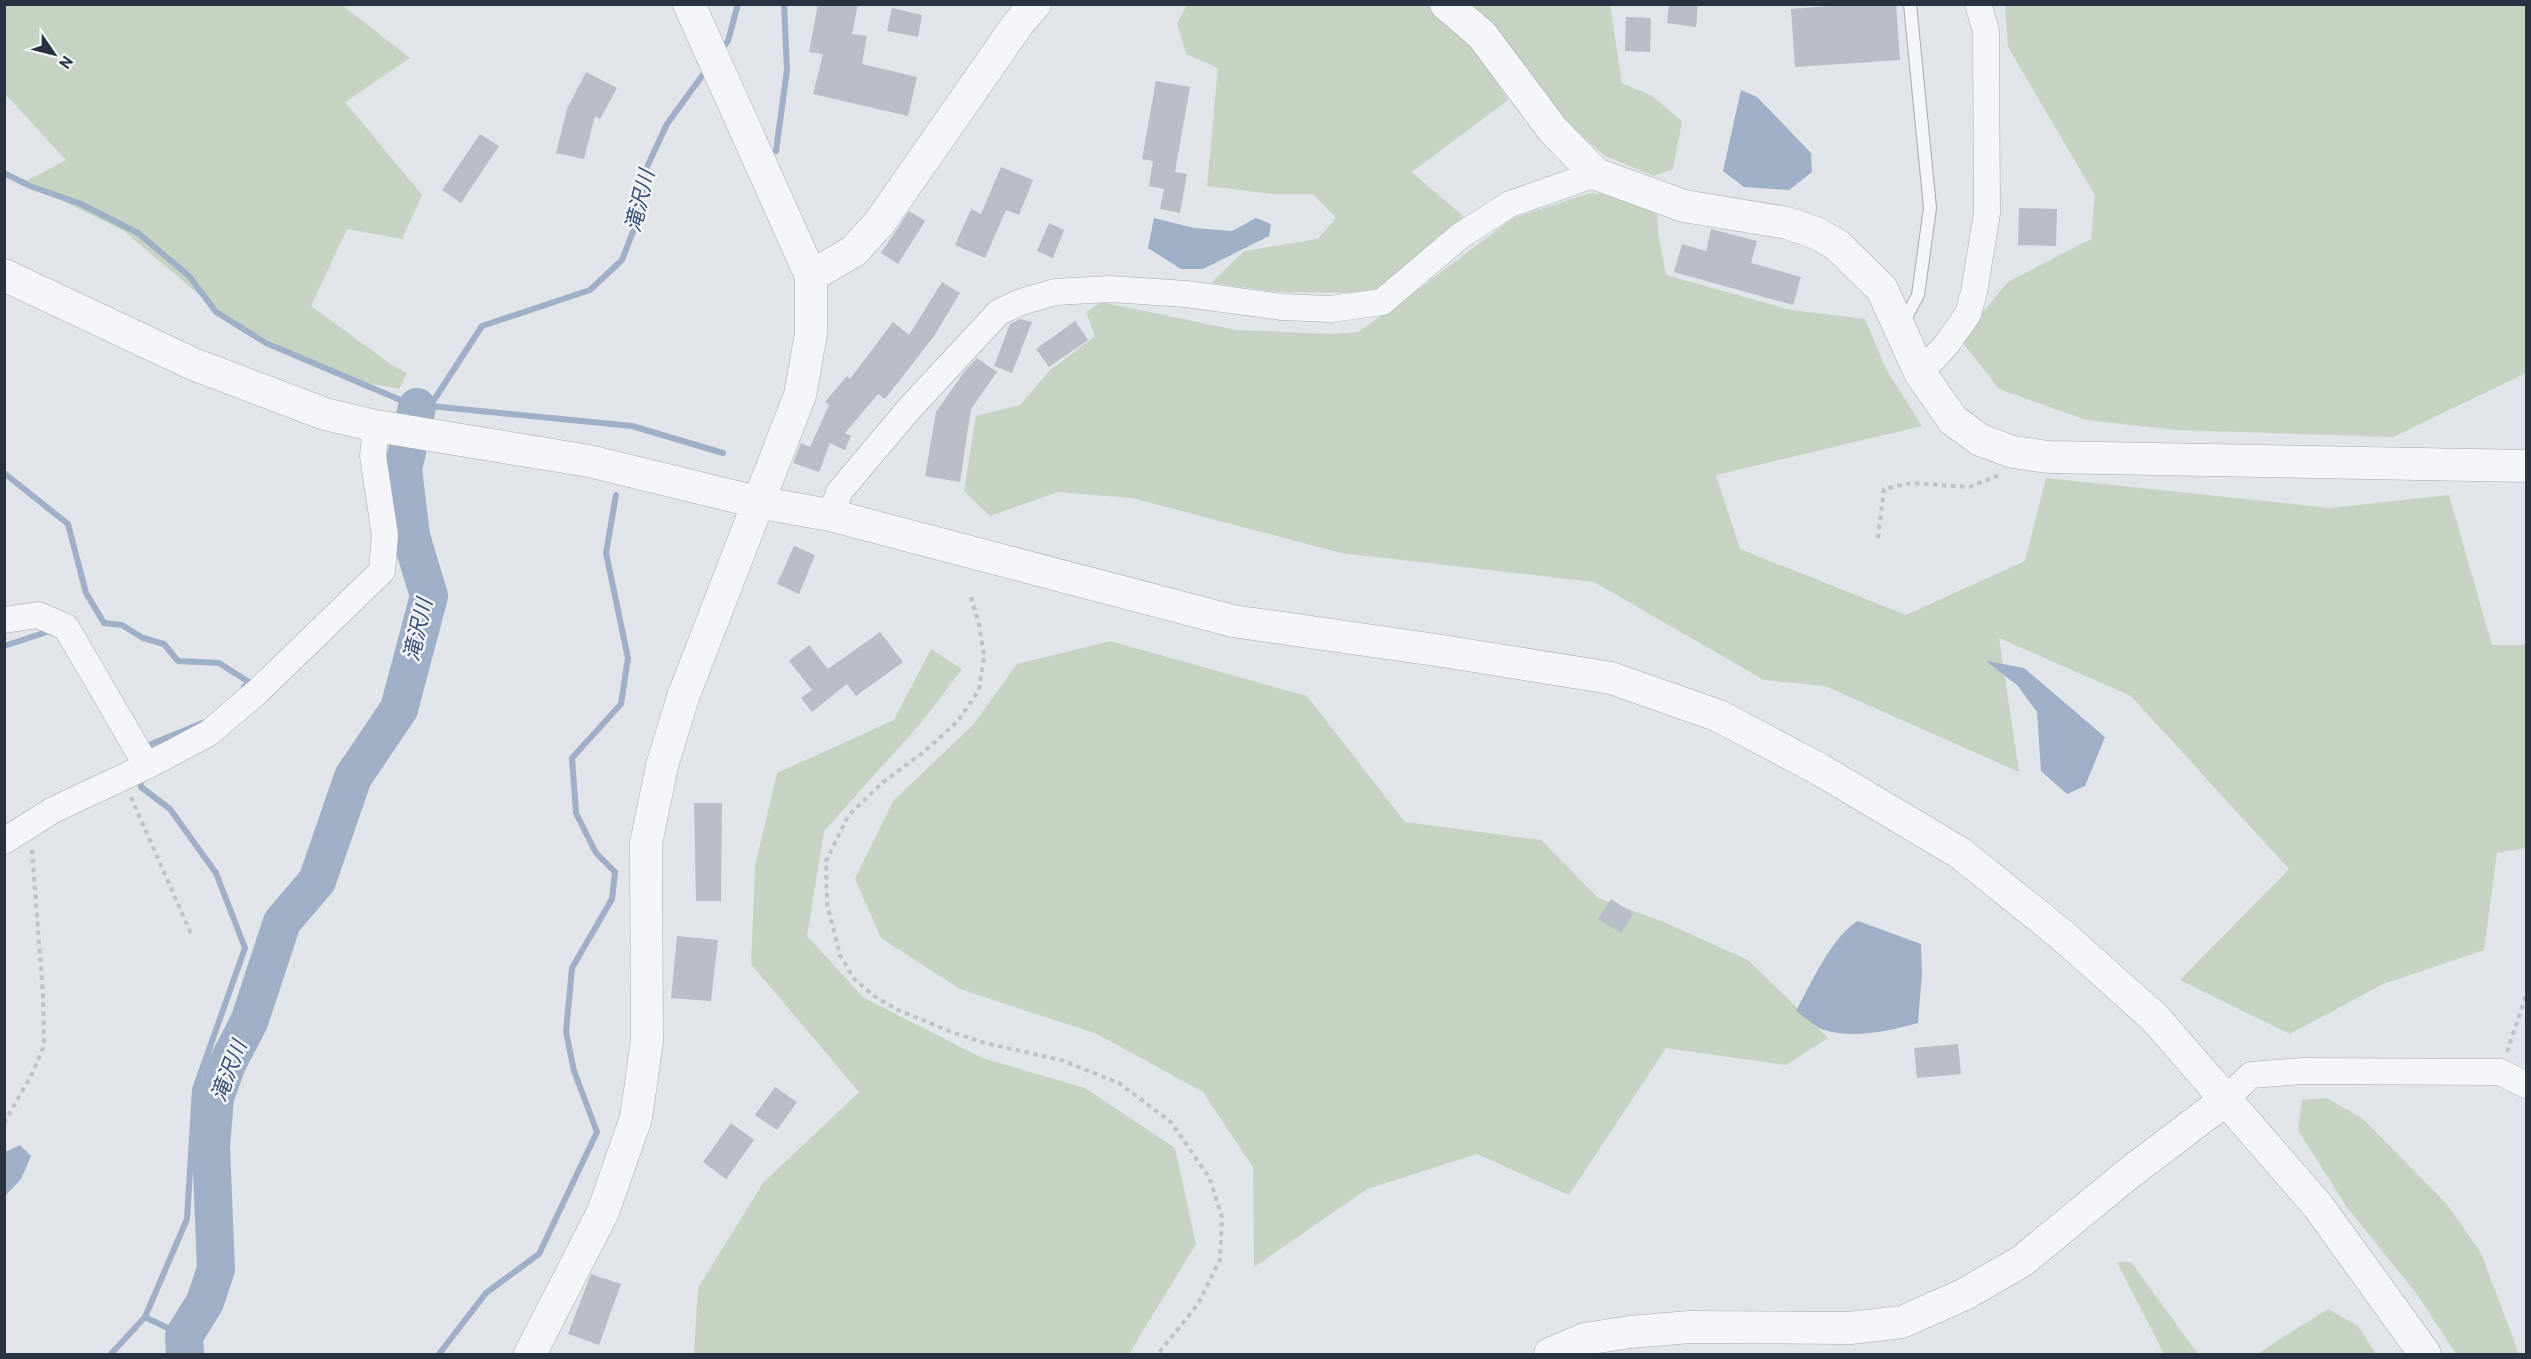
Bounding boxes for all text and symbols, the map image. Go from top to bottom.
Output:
north arrow [24,24,84,84]
text: N [53,51,76,72]
water label: 滝沢川 [621,166,663,235]
water label: 滝沢川 [399,595,440,664]
water label: 滝沢川 [207,1035,255,1106]

